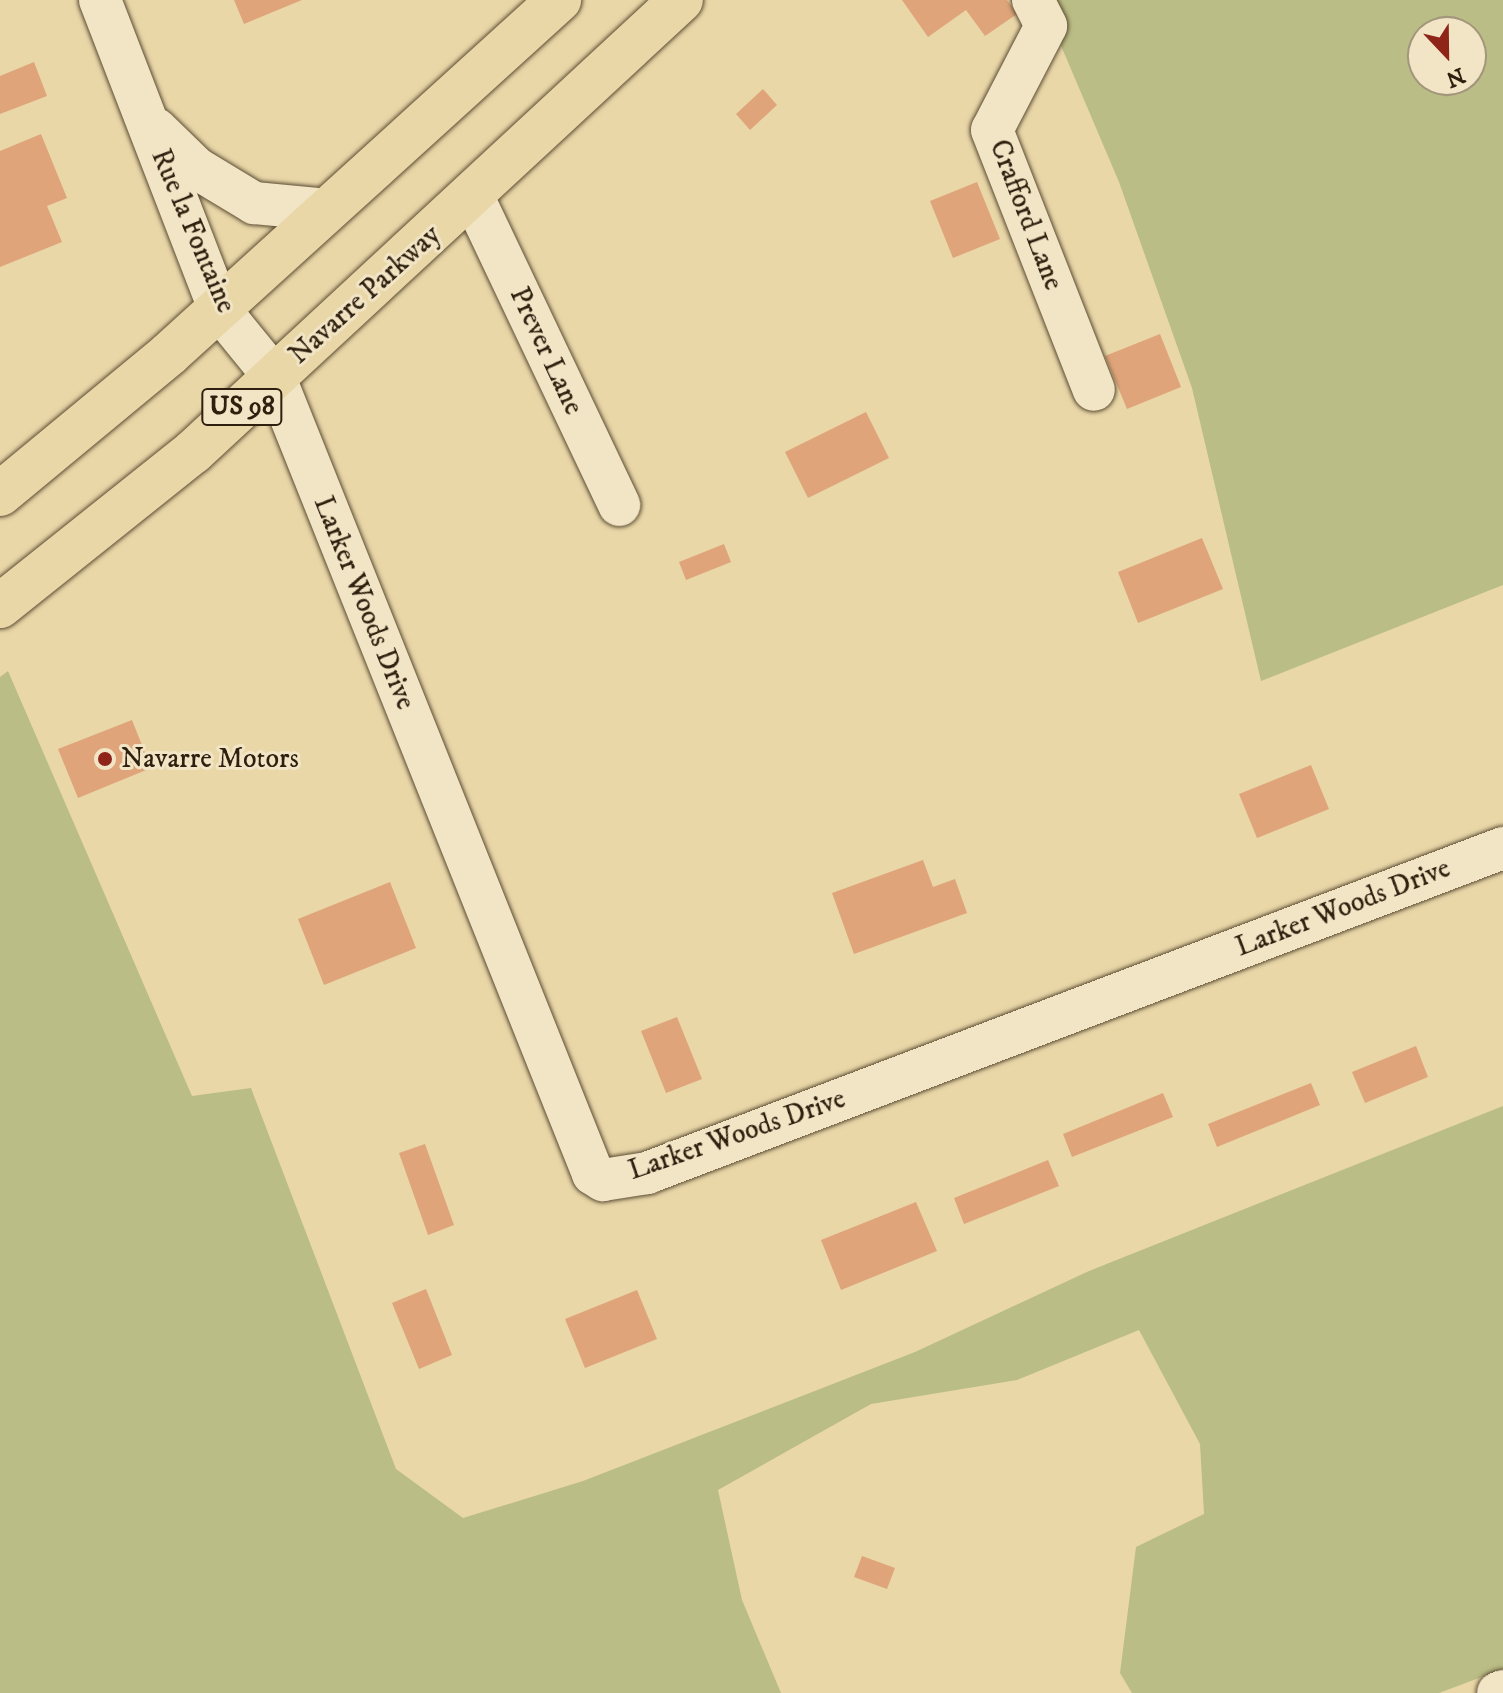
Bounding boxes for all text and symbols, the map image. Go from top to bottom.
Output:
north arrow [1407,16,1487,96]
text: N [1442,61,1469,93]
street label: Crafford Lane [982,135,1070,295]
street label: Rue la Fontaine [143,144,243,318]
street label: Navarre Parkway [282,218,448,372]
street label: Prever Lane [502,282,590,420]
road number: US 98 [200,385,284,429]
street label: Larker Woods Drive [306,491,422,715]
place label: Navarre Motors [121,742,299,776]
marker: Navarre Motors [96,750,114,768]
street label: Larker Woods Drive [1231,852,1455,964]
street label: Larker Woods Drive [624,1082,850,1188]

